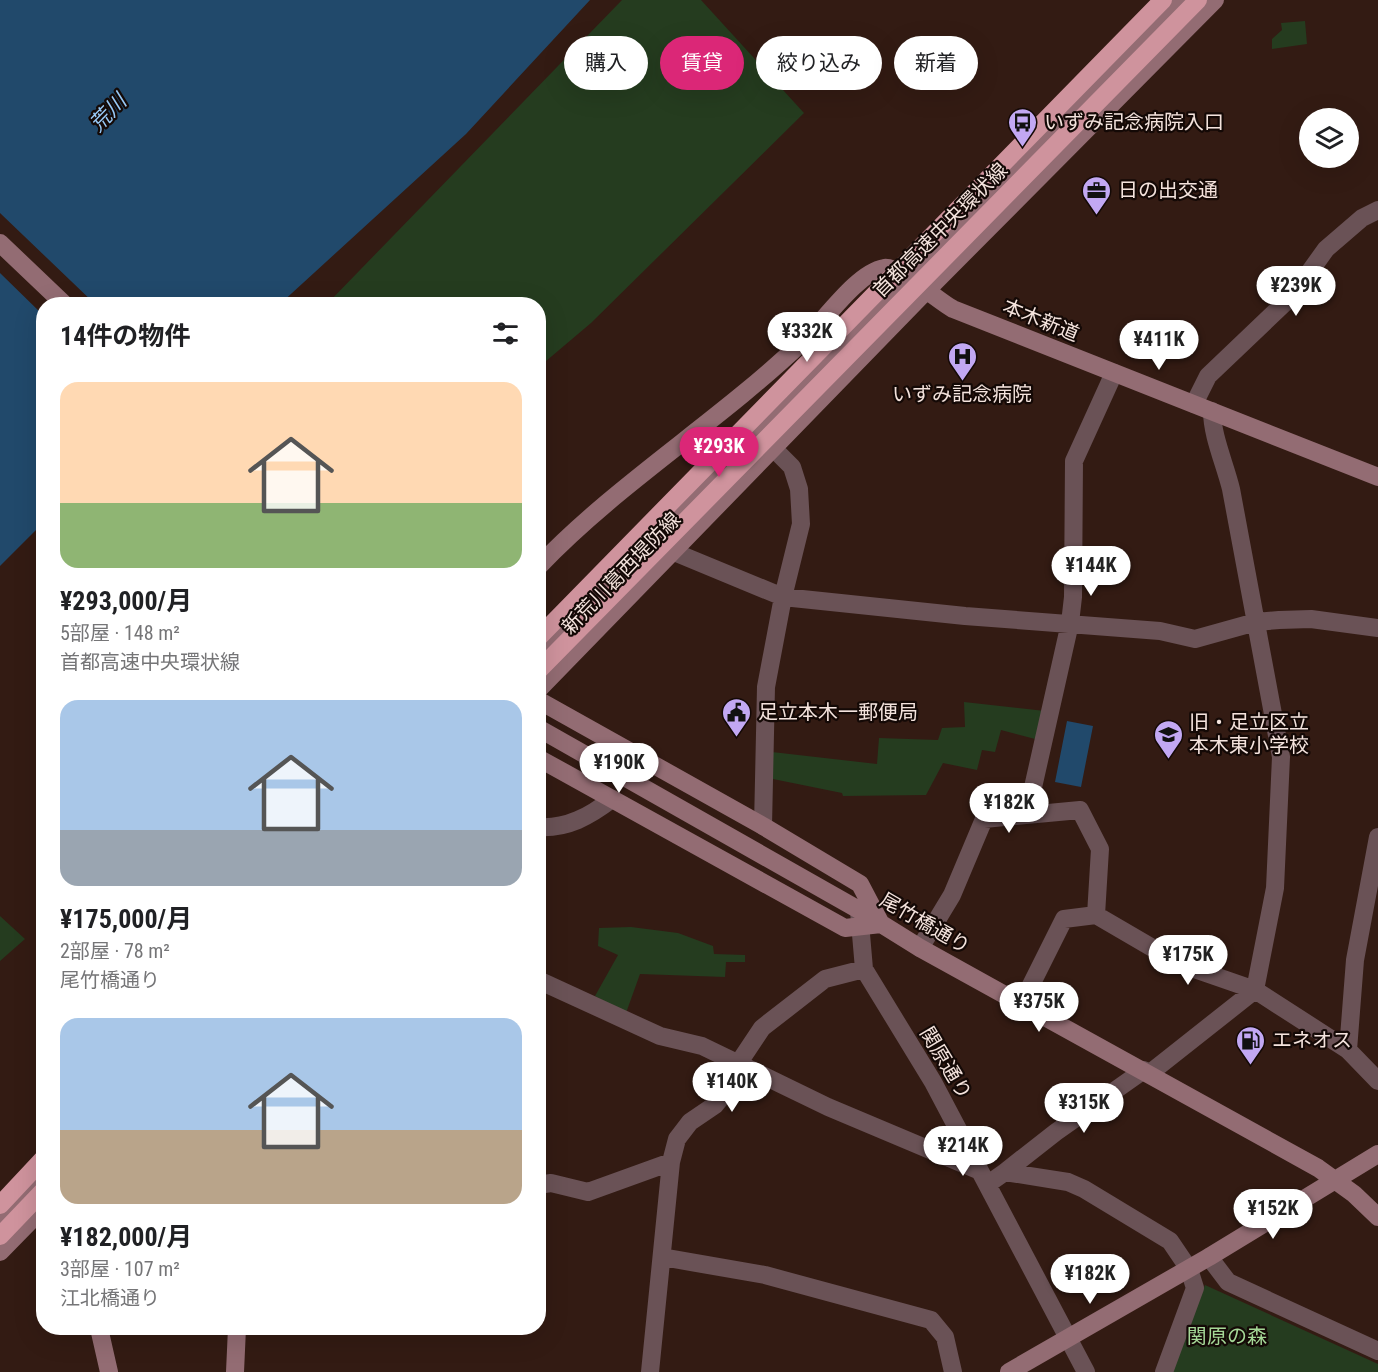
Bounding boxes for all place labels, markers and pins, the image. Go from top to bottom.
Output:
bus stop icon: いずみ記念病院入口 [1007,106,1039,148]
place label: いずみ記念病院入口 [1044,110,1224,134]
office icon: 日の出交通 [1081,174,1113,216]
place label: 日の出交通 [1118,178,1218,202]
pin: ¥239K [1254,266,1338,317]
pin: ¥332K [765,312,849,363]
pin: ¥411K [1117,320,1201,371]
hospital icon: いずみ記念病院 [946,340,978,382]
place label: いずみ記念病院 [892,382,1032,406]
pin: ¥293K [677,427,761,478]
pin: ¥144K [1049,546,1133,597]
public building icon: 足立本木一郵便局 [721,696,753,738]
place label: 足立本木一郵便局 [758,700,918,724]
place label: 旧・足立区立 本木東小学校 [1189,710,1309,757]
school or university icon: 旧・足立区立 本木東小学校 [1152,718,1184,760]
pin: ¥190K [577,743,661,794]
pin: ¥182K [967,783,1051,834]
pin: ¥175K [1146,935,1230,986]
pin: ¥375K [997,982,1081,1033]
fuel station icon: エネオス [1235,1024,1267,1066]
place label: エネオス [1272,1028,1352,1052]
pin: ¥140K [690,1062,774,1113]
pin: ¥315K [1042,1083,1126,1134]
pin: ¥214K [921,1126,1005,1177]
pin: ¥152K [1231,1189,1315,1240]
pin: ¥182K [1048,1254,1132,1305]

